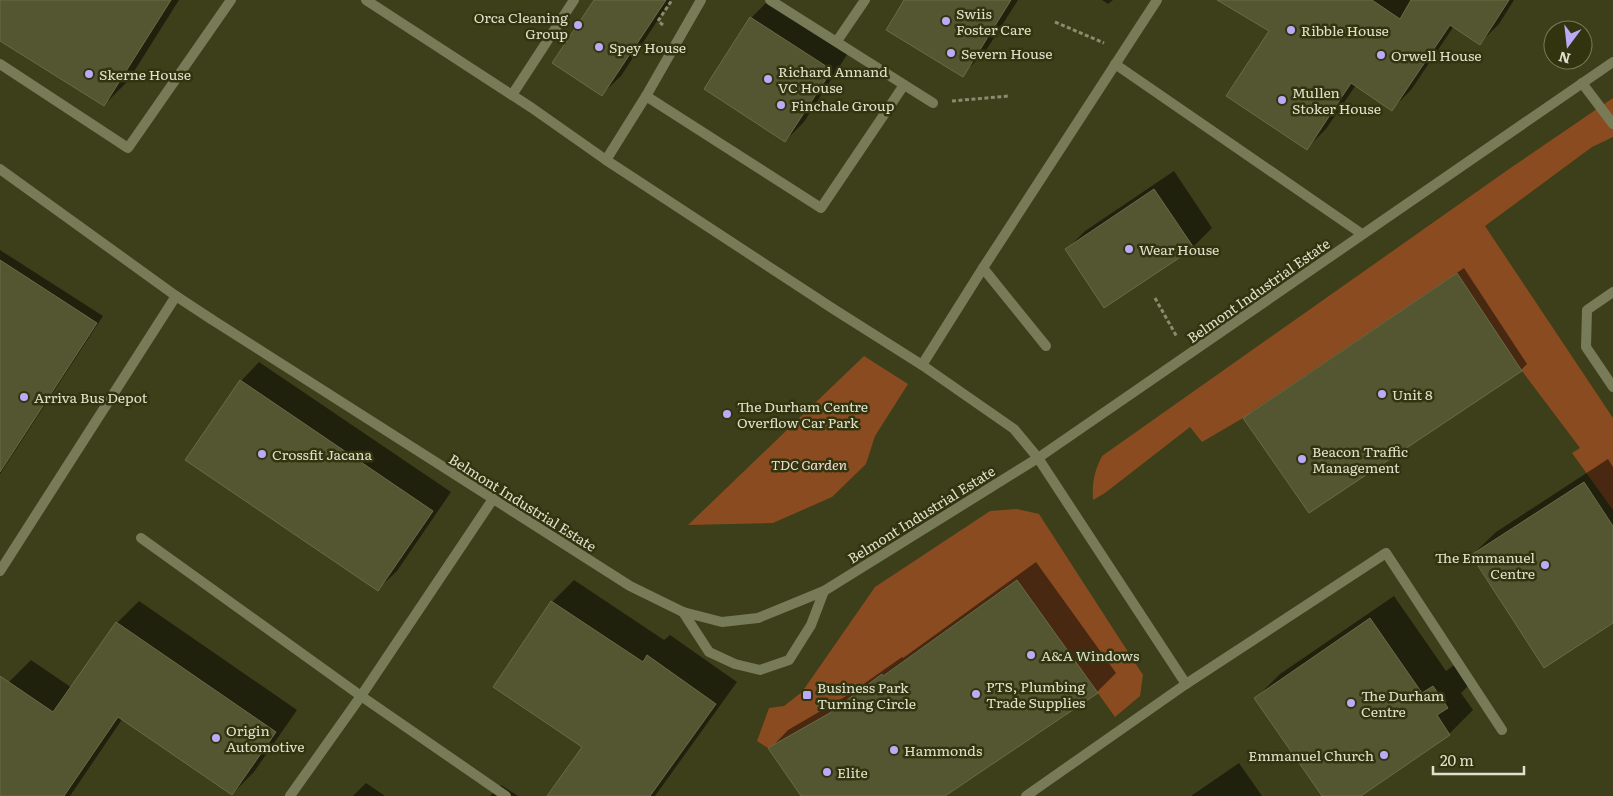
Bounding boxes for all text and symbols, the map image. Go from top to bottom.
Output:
place label: Swiis Foster Care [956,3,1031,39]
place label: Orca Cleaning Group [474,7,568,43]
marker: Swiis Foster Care [940,15,952,27]
marker: Orca Cleaning Group [572,19,584,31]
place label: Ribble House [1301,20,1389,40]
north arrow [1543,20,1593,70]
marker: Ribble House [1285,24,1297,36]
place label: Spey House [609,37,686,57]
marker: Spey House [593,41,605,53]
place label: Severn House [961,43,1052,63]
place label: Orwell House [1391,45,1482,65]
marker: Severn House [945,47,957,59]
text: N [1556,47,1573,70]
marker: Orwell House [1375,49,1387,61]
place label: Richard Annand VC House [778,61,888,97]
place label: Skerne House [99,64,191,84]
marker: Skerne House [83,68,95,80]
marker: Richard Annand VC House [762,73,774,85]
place label: Mullen Stoker House [1292,82,1381,118]
marker: Mullen Stoker House [1276,94,1288,106]
place label: Finchale Group [791,95,894,115]
marker: Finchale Group [775,99,787,111]
street label: Belmont Industrial Estate [1182,233,1334,347]
place label: Wear House [1139,239,1219,259]
marker: Wear House [1123,243,1135,255]
place label: Unit 8 [1392,384,1433,404]
place label: Arriva Bus Depot [34,387,148,407]
marker: Unit 8 [1376,388,1388,400]
marker: Arriva Bus Depot [18,391,30,403]
place label: The Durham Centre Overflow Car Park [737,396,868,432]
marker: The Durham Centre Overflow Car Park [721,408,733,420]
place label: Beacon Traffic Management [1312,441,1408,477]
place label: Crossfit Jacana [272,444,373,464]
marker: Crossfit Jacana [256,448,268,460]
street label: Belmont Industrial Estate [445,448,601,556]
marker: Beacon Traffic Management [1296,453,1308,465]
park label: TDC Garden [771,454,848,474]
street label: Belmont Industrial Estate [843,460,999,568]
place label: The Emmanuel Centre [1435,547,1535,583]
marker: The Emmanuel Centre [1539,559,1551,571]
place label: A&A Windows [1041,645,1139,665]
marker: A&A Windows [1025,649,1037,661]
place label: PTS, Plumbing Trade Supplies [986,676,1086,712]
place label: Business Park Turning Circle [817,677,916,713]
place label: The Durham Centre [1361,685,1445,721]
marker: PTS, Plumbing Trade Supplies [970,688,982,700]
marker: Business Park Turning Circle [801,689,813,701]
marker: The Durham Centre [1345,697,1357,709]
place label: Origin Automotive [226,720,304,756]
marker: Origin Automotive [210,732,222,744]
place label: Hammonds [904,740,982,760]
marker: Hammonds [888,744,900,756]
scale bar [1433,744,1524,776]
place label: Emmanuel Church [1248,745,1374,765]
text: 20 m [1440,748,1474,771]
marker: Emmanuel Church [1378,749,1390,761]
place label: Elite [837,762,868,782]
marker: Elite [821,766,833,778]

